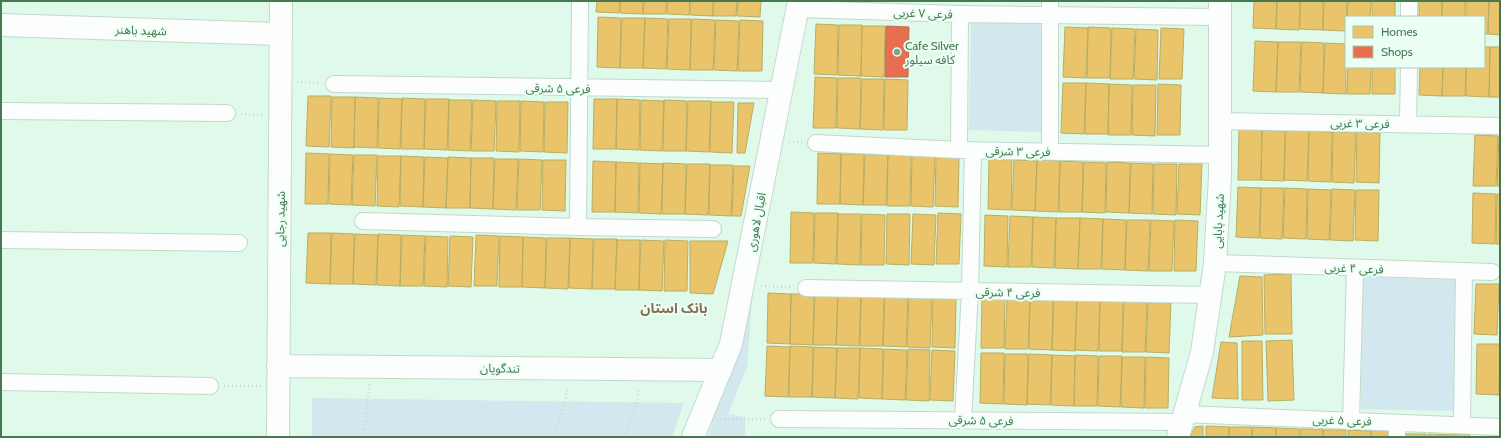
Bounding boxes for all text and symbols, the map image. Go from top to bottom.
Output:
street label: فرعی ۷ غربی [893,4,953,22]
legend [1345,16,1485,68]
street label: شهید باهنر [114,22,167,38]
text: Homes [1381,24,1418,39]
place label: Cafe Silver کافه سیلور [904,38,959,67]
text: Shops [1381,44,1413,59]
marker: Cafe Silver کافه سیلور [892,47,902,57]
street label: فرعی ۵ شرقی [525,80,591,96]
street label: فرعی ۳ غربی [1330,115,1390,131]
street label: فرعی ۳ شرقی [985,143,1051,159]
street label: شهید رجایی [272,191,288,247]
street label: اقبال لاهوری [743,191,769,253]
street label: شهید بابایی [1209,193,1227,249]
street label: فرعی ۴ غربی [1324,259,1384,277]
street label: فرعی ۴ شرقی [975,284,1041,300]
district label: بانک استان [640,299,708,317]
street label: تندگویان [480,360,521,376]
street label: فرعی ۵ غربی [1312,411,1372,429]
street label: فرعی ۵ شرقی [948,412,1014,428]

